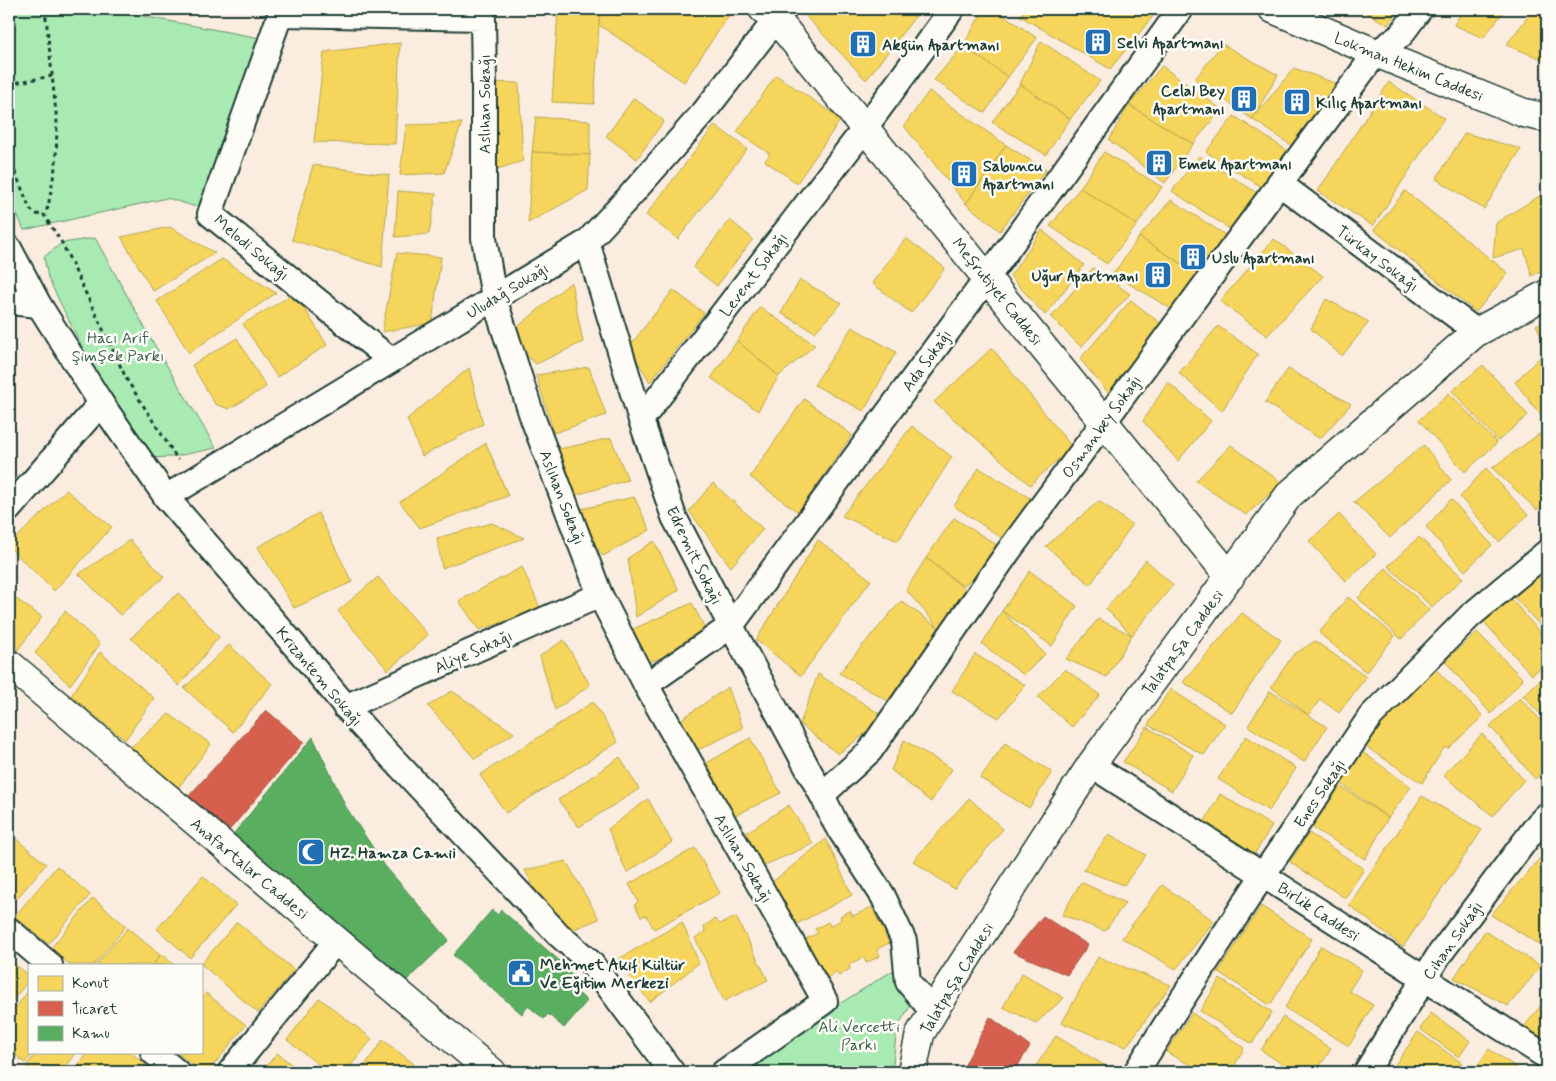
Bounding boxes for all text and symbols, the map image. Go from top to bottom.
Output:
building icon: Selvi Apartmanı [1083,27,1113,57]
street label: Lokman Hekim Caddesi [1331,28,1487,107]
building icon: Akgün Apartmanı [848,29,878,59]
place label: Selvi Apartmanı [1117,33,1224,55]
place label: Akgün Apartmanı [882,35,1000,58]
street label: Aslıhan Sokağı [475,54,496,154]
place label: Celal Bey Apartmanı [1153,81,1225,121]
building icon: Celal Bey Apartmanı [1229,84,1259,114]
building icon: Kılıç Apartmanı [1282,87,1312,117]
place label: Kılıç Apartmanı [1316,93,1423,115]
building icon: Emek Apartmanı [1144,148,1174,178]
place label: Emek Apartmanı [1178,154,1292,176]
place label: Sabuncu Apartmanı [983,156,1055,196]
building icon: Sabuncu Apartmanı [949,159,979,189]
street label: Melodi Sokağı [209,210,293,286]
street label: Türkay Sokağı [1332,221,1423,297]
street label: Levent Sokağı [716,228,793,321]
street label: Meşrutiyet Caddesi [947,234,1047,350]
building icon: Uslu Apartmanı [1178,242,1208,272]
place label: Uslu Apartmanı [1212,248,1315,270]
street label: Uludağ Sokağı [463,258,553,324]
building icon: Uğur Apartmanı [1143,260,1173,290]
place label: Uğur Apartmanı [1031,266,1139,288]
street label: Ada Sokağı [898,326,957,396]
park label: Hacı Arif Şimşek Parkı [72,328,164,367]
street label: Osmanbey Sokağı [1058,371,1147,483]
street label: Aslıhan Sokağı [534,447,589,548]
street label: Edremit Sokağı [661,503,727,609]
street label: Talatpaşa Caddesi [1138,585,1229,700]
street label: Krizantem Sokağı [271,623,367,731]
street label: Aliye Sokağı [431,626,516,679]
street label: Enes Sokağı [1289,755,1351,832]
street label: Aslıhan Sokağı [709,810,777,907]
street label: Anafartalar Caddesi [186,814,312,925]
mosque icon: HZ. Hamza Camii [296,837,326,867]
place label: HZ. Hamza Camii [330,843,456,864]
street label: Birlik Caddesi [1273,878,1363,947]
street label: Cihan Sokağı [1418,897,1488,984]
street label: Talatpaşa Caddesi [916,919,999,1038]
place label: Mehmet Akif Kültür Ve Eğitim Merkezi [540,955,685,995]
public building icon: Mehmet Akif Kültür Ve Eğitim Merkezi [506,958,536,988]
legend [28,964,202,1054]
text: Konut [72,974,110,994]
text: Ticaret [72,1000,118,1020]
park label: Ali Vercetti Parkı [818,1017,900,1056]
text: Kamu [72,1024,110,1044]

